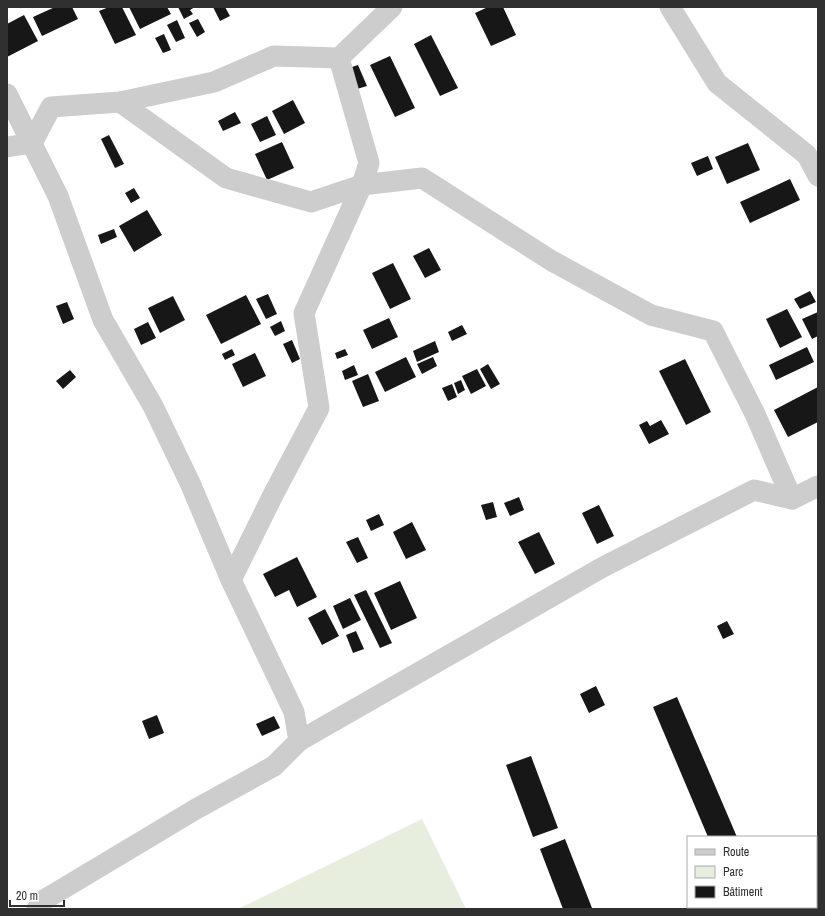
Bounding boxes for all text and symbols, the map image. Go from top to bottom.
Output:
legend [687,836,817,908]
text: Route [723,844,749,860]
text: Parc [723,864,743,880]
scale bar [10,882,64,908]
text: Bâtiment [723,884,763,900]
text: 20 m [16,888,38,904]

